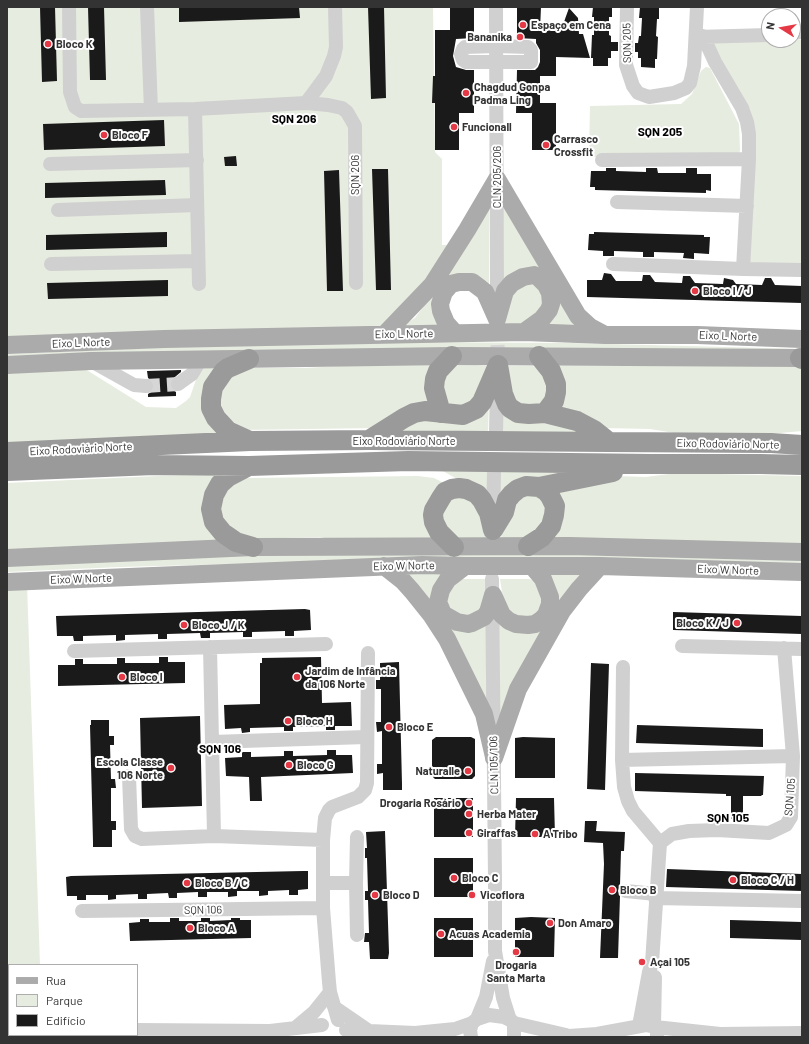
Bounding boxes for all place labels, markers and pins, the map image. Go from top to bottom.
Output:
place label: Espaço em Cena [531,18,611,32]
marker: Espaço em Cena [518,20,528,30]
place label: Bananika [467,30,512,44]
marker: Bananika [515,32,525,42]
place label: Bloco K [56,37,93,51]
marker: Bloco K [43,39,53,49]
place label: Chagdud Gonpa Padma Ling [474,80,550,106]
marker: Chagdud Gonpa Padma Ling [461,88,471,98]
place label: Funcionall [462,120,512,134]
marker: Funcionall [449,122,459,132]
place label: Bloco F [112,128,148,142]
marker: Bloco F [99,130,109,140]
place label: Carrasco Crossfit [554,132,598,158]
marker: Carrasco Crossfit [541,140,551,150]
place label: Bloco I / J [703,284,752,298]
marker: Bloco I / J [690,286,700,296]
place label: Bloco K / J [676,616,729,630]
place label: Bloco J / K [192,618,245,632]
marker: Bloco K / J [732,618,742,628]
marker: Bloco J / K [179,620,189,630]
place label: Jardim de Infância da 106 Norte [305,664,396,690]
place label: Bloco I [130,670,163,684]
marker: Bloco I [117,672,127,682]
marker: Jardim de Infância da 106 Norte [292,672,302,682]
place label: Bloco H [296,714,333,728]
marker: Bloco H [283,716,293,726]
place label: Bloco E [397,720,433,734]
marker: Bloco E [384,722,394,732]
place label: Escola Classe 106 Norte [96,755,163,781]
place label: Bloco G [297,758,334,772]
marker: Bloco G [284,760,294,770]
marker: Escola Classe 106 Norte [166,763,176,773]
place label: Naturalle [415,764,460,778]
marker: Naturalle [463,766,473,776]
place label: Drogaria Rosário [380,796,461,810]
marker: Drogaria Rosário [464,798,474,808]
place label: Herba Mater [477,807,536,821]
marker: Herba Mater [464,809,474,819]
place label: Giraffas [477,826,516,840]
place label: A Tribo [543,827,578,841]
marker: Giraffas [464,828,474,838]
marker: A Tribo [530,829,540,839]
place label: Bloco C [462,871,498,885]
marker: Bloco C [449,873,459,883]
place label: Bloco C / H [741,873,794,887]
marker: Bloco C / H [728,875,738,885]
place label: Bloco B / C [195,876,248,890]
marker: Bloco B / C [182,878,192,888]
place label: Bloco B [620,883,657,897]
marker: Bloco B [607,885,617,895]
place label: Bloco D [383,888,420,902]
place label: Vicoflora [480,888,525,902]
marker: Bloco D [370,890,380,900]
marker: Vicoflora [467,890,477,900]
place label: Don Amaro [558,916,612,930]
marker: Don Amaro [545,918,555,928]
place label: Bloco A [198,921,235,935]
marker: Bloco A [185,923,195,933]
place label: Acuas Academia [449,927,531,941]
marker: Acuas Academia [436,929,446,939]
marker: Drogaria Santa Marta [511,947,521,957]
place label: Açai 105 [650,955,690,969]
marker: Açai 105 [637,957,647,967]
place label: Drogaria Santa Marta [487,958,545,984]

